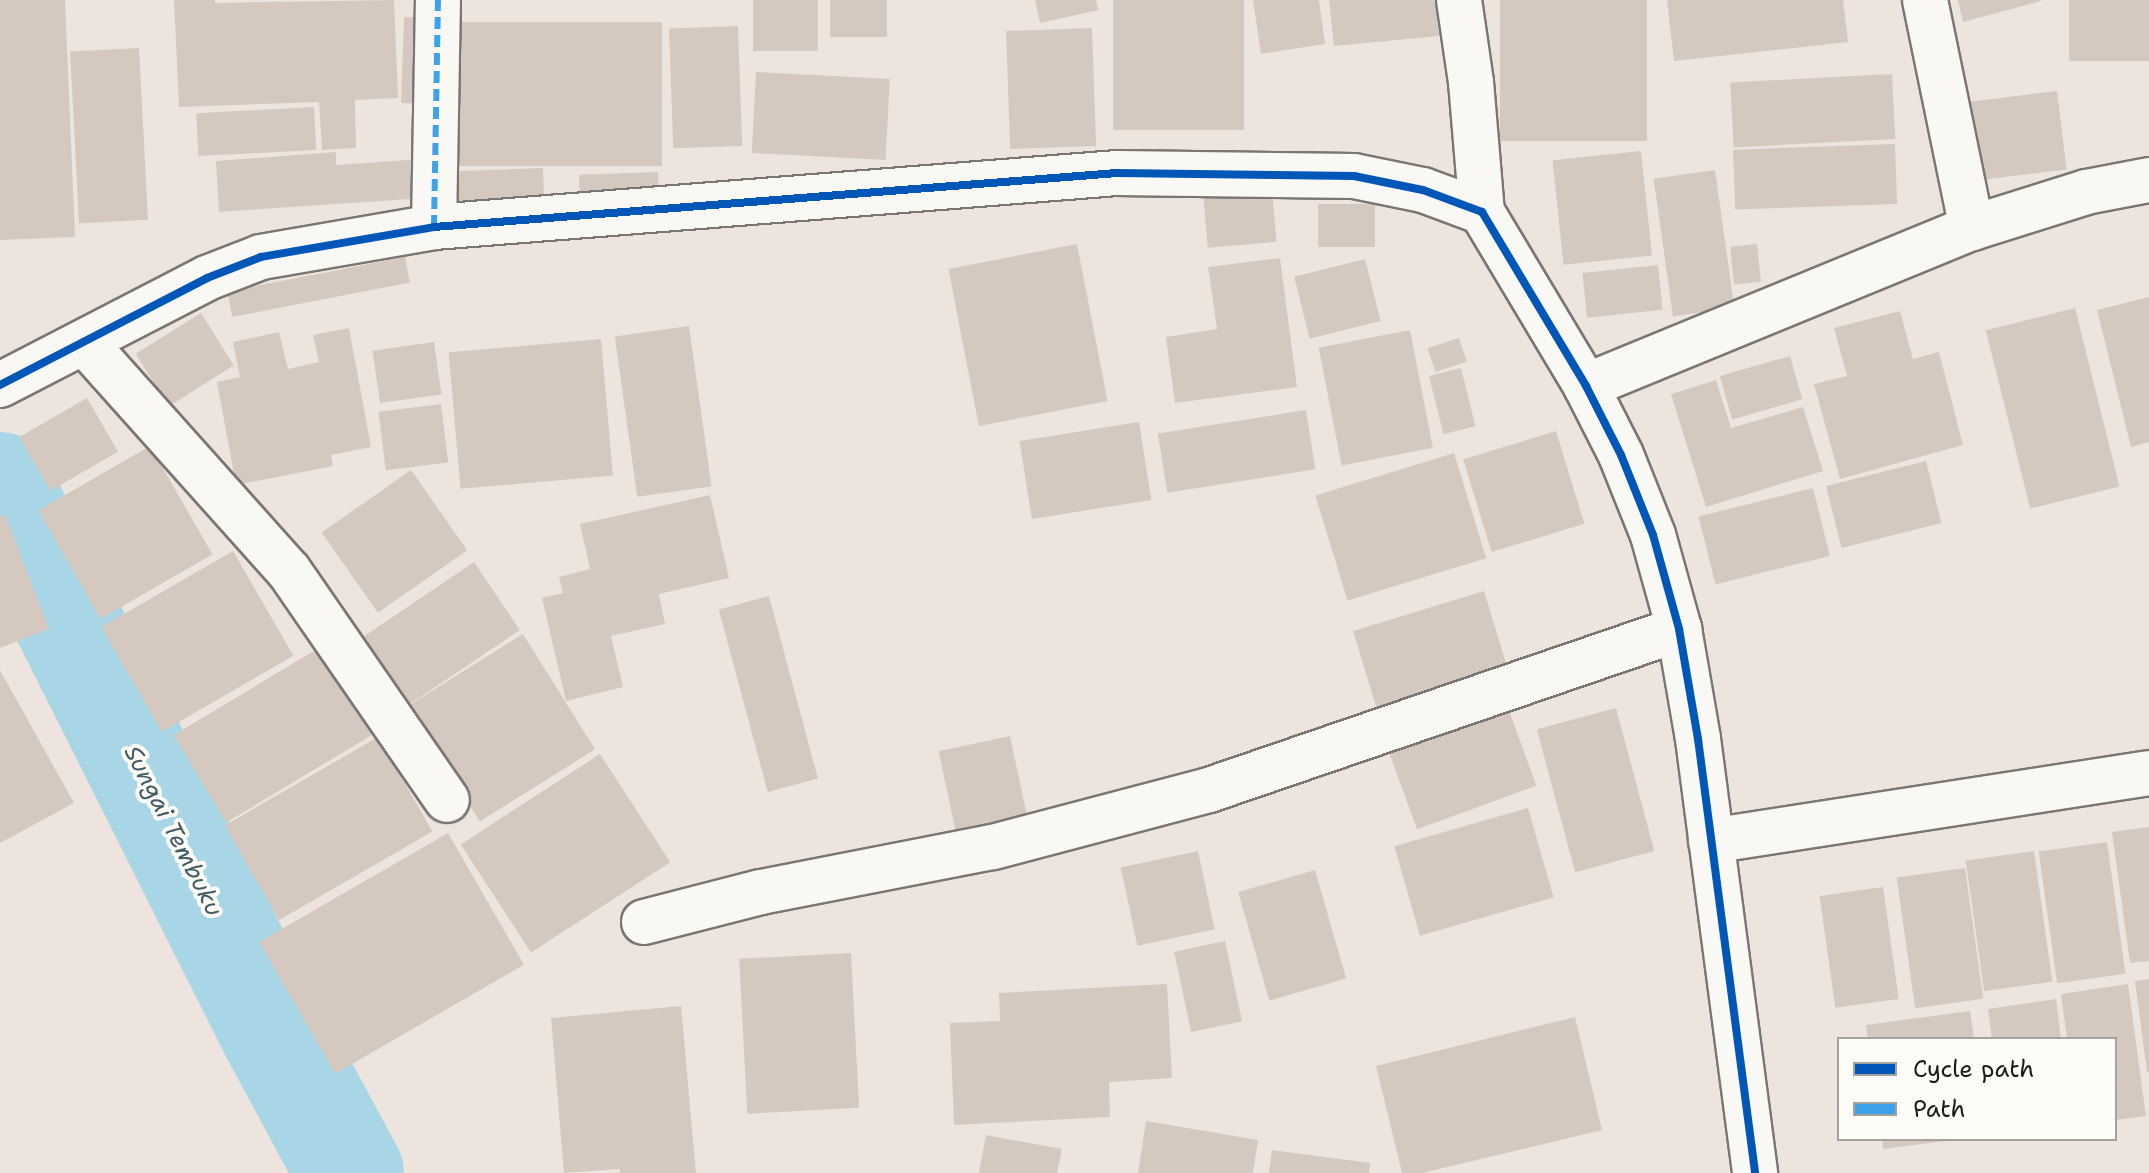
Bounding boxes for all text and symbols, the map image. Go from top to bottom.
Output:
water label: Sungai Tembuku [118,741,228,921]
legend [1837,1037,2117,1141]
text: Cycle path [1913,1053,2034,1085]
text: Path [1913,1093,1965,1125]

